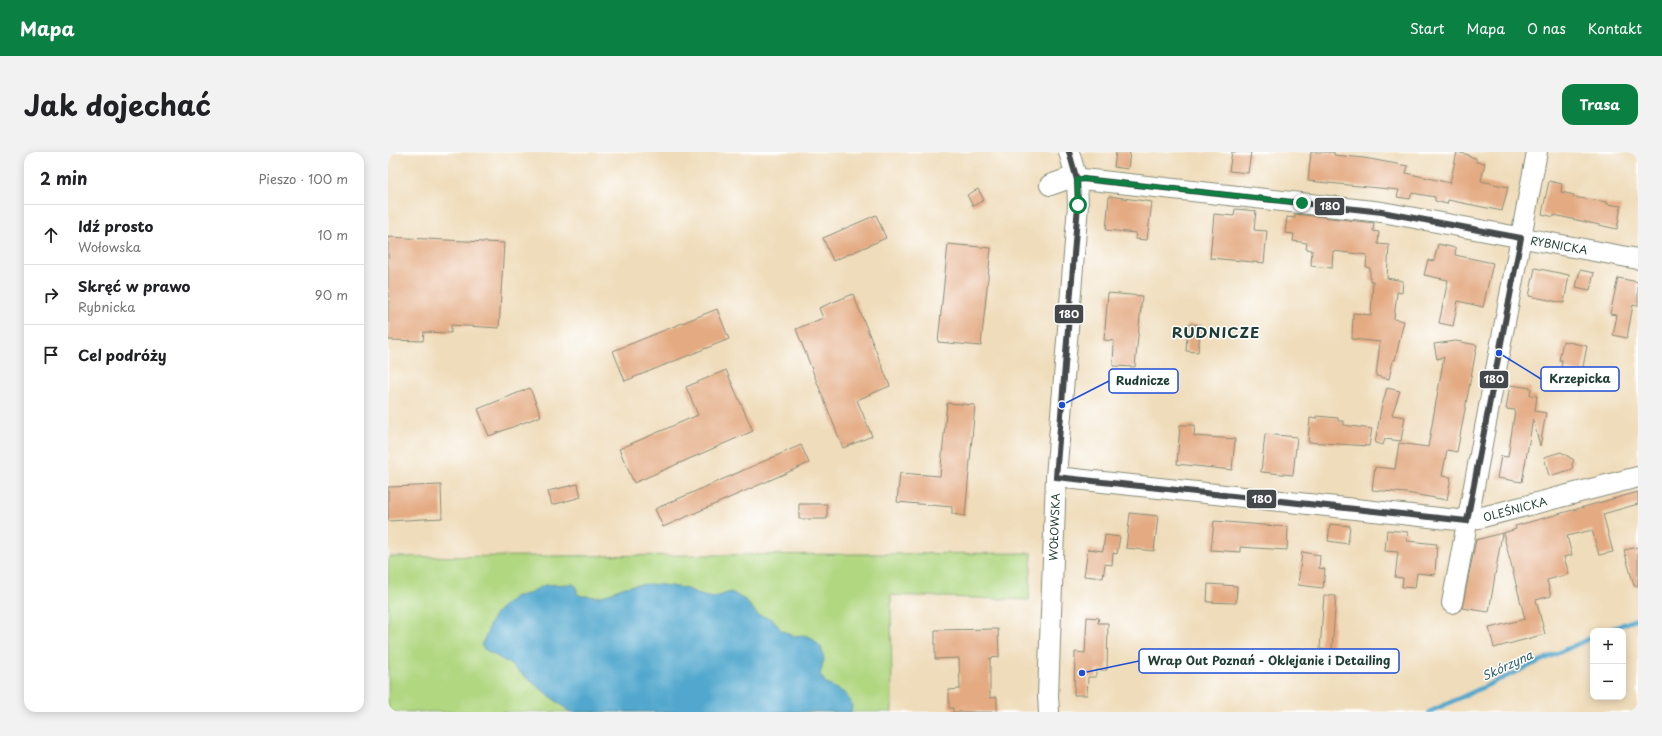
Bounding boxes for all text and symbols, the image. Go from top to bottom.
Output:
text: Mapa [20,14,75,42]
text: Start [1410,18,1445,39]
text: Mapa [1467,18,1505,39]
text: O nas [1527,18,1566,39]
text: Kontakt [1588,18,1642,39]
text: Jak dojechać [24,83,211,126]
button: Trasa [1562,84,1638,125]
text: 2 min [40,165,87,191]
text: Pieszo · 100 m [259,169,348,188]
route end [1293,194,1311,212]
route start [1069,196,1087,214]
line badge: 180 [1314,197,1345,216]
text: 180 [1320,197,1340,214]
text: Idź prosto [78,214,153,237]
icon: ahead [40,224,62,246]
text: 10 m [318,225,348,244]
street label: RYBNICKA [1529,232,1590,259]
text: Wołowska [78,237,141,256]
text: Skręć w prawo [78,274,191,297]
icon: right [40,284,62,306]
text: 90 m [315,285,348,304]
text: Rybnicka [78,297,135,316]
line badge: 180 [1054,304,1084,324]
text: 180 [1059,305,1079,322]
district label: RUDNICZE [1172,320,1260,343]
text: Cel podróży [78,343,166,366]
icon: arrive [40,344,62,366]
callout: Krzepicka [1541,367,1619,391]
callout: Rudnicze [1109,369,1178,393]
text: Krzepicka [1549,369,1611,387]
line badge: 180 [1479,370,1509,389]
text: 180 [1484,370,1504,387]
text: Rudnicze [1116,371,1170,389]
line badge: 180 [1246,489,1277,509]
text: 180 [1252,490,1272,507]
street label: OLEŚNICKA [1481,492,1549,526]
street label: WOŁOWSKA [1044,493,1064,561]
map controls [1590,628,1626,700]
button: + [1590,628,1626,664]
water label: Skórzyna [1479,645,1536,685]
callout: Wrap Out Poznań - Oklejanie i Detailing [1139,649,1399,673]
text: Wrap Out Poznań - Oklejanie i Detailing [1148,651,1390,669]
button: − [1590,664,1626,700]

